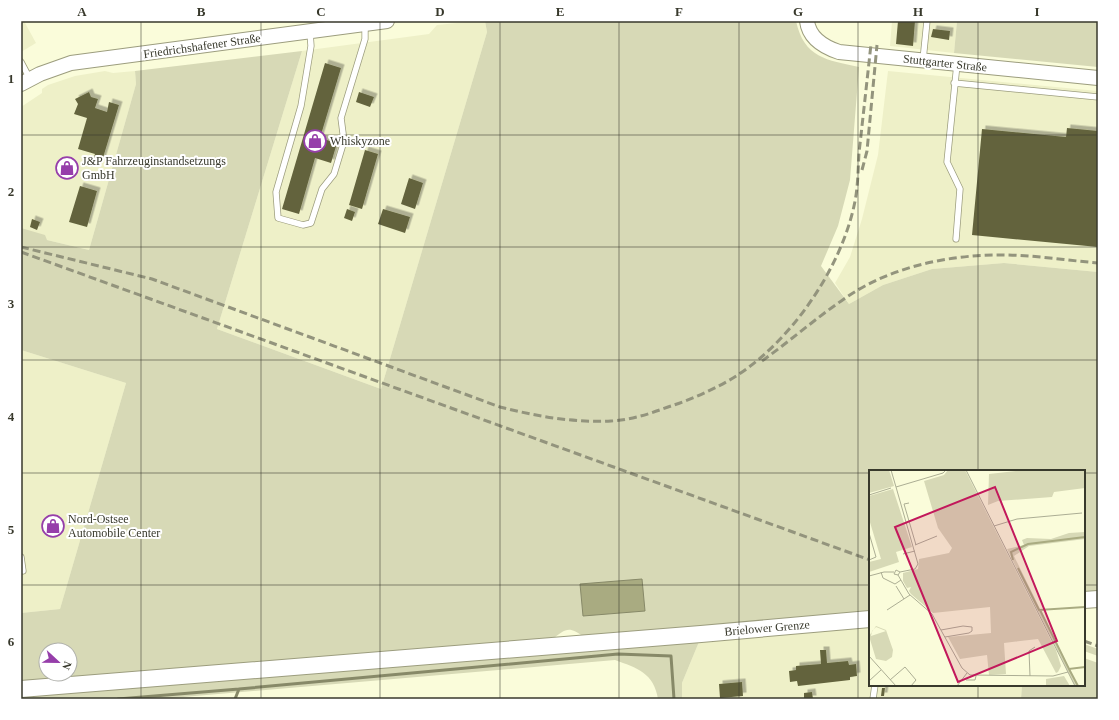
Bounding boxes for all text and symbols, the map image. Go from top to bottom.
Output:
text: A [77,4,87,19]
text: B [197,4,206,19]
text: C [316,4,326,19]
text: D [435,4,445,19]
text: E [556,4,564,19]
text: F [675,4,683,19]
text: G [793,4,803,19]
text: H [913,4,923,19]
text: I [1034,4,1040,19]
street label: Friedrichshafener Straße [142,31,262,61]
street label: Stuttgarter Straße [902,52,988,74]
text: 1 [8,71,14,86]
shop icon: Whiskyzone [302,128,328,154]
place label: Whiskyzone [330,134,390,148]
place label: J&P Fahrzeuginstandsetzungs GmbH [82,154,226,182]
shop icon: J&P Fahrzeuginstandsetzungs GmbH [54,155,80,181]
text: 2 [8,184,14,199]
text: 3 [8,296,15,311]
text: 4 [8,409,15,424]
inset map [869,470,1085,686]
place label: Nord-Ostsee Automobile Center [68,512,160,540]
shop icon: Nord-Ostsee Automobile Center [40,513,66,539]
text: 5 [8,522,15,537]
street label: Brielower Grenze [724,617,810,639]
text: 6 [8,634,15,649]
north arrow [38,642,78,682]
text: N [60,660,74,672]

